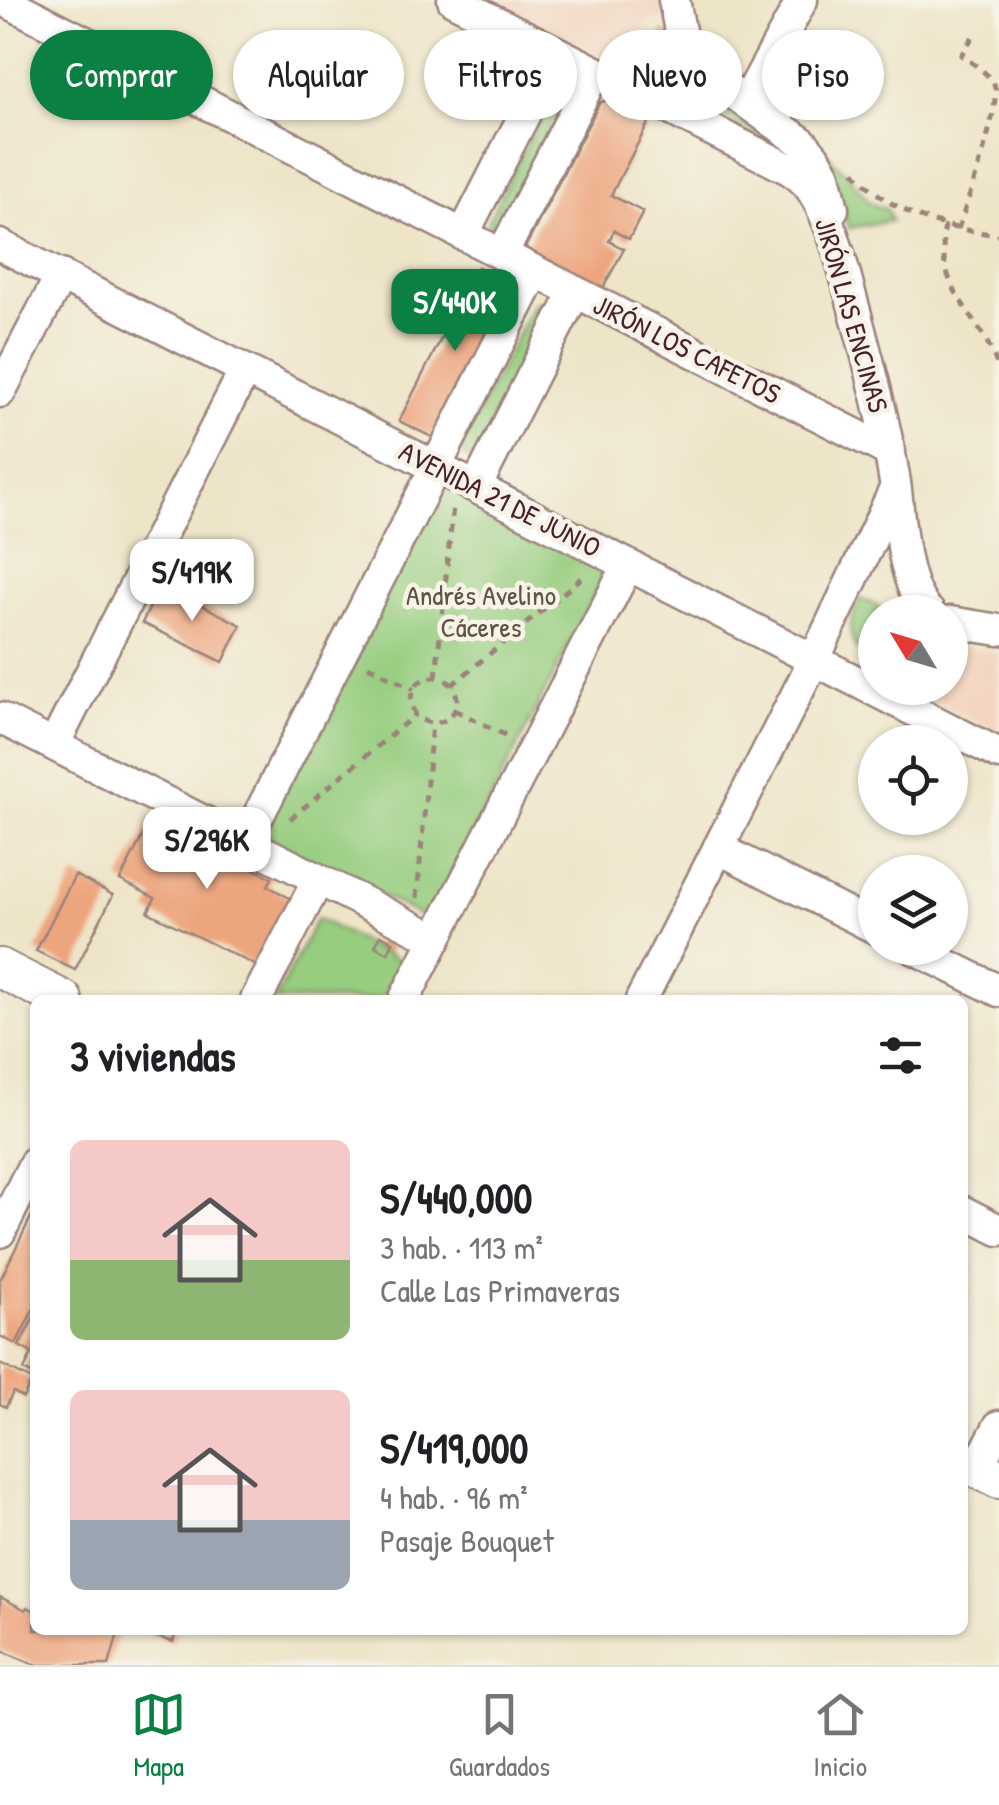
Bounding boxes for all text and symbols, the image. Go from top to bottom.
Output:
chip: Comprar [30,30,213,120]
chip: Alquilar [233,30,404,120]
chip: Filtros [424,30,577,120]
chip: Nuevo [597,30,742,120]
chip: Piso [762,30,884,120]
street label: JIRÓN LAS ENCINAS [806,213,898,417]
pin: S/440K [374,269,536,354]
text: S/440K [413,280,497,323]
street label: JIRÓN LOS CAFETOS [587,285,787,413]
street label: AVENIDA 21 DE JUNIO [393,432,607,566]
pin: S/419K [111,539,273,624]
text: S/419K [152,550,232,593]
park label: Andrés Avelino Cáceres [406,576,556,646]
north arrow [858,595,968,705]
map controls [858,595,968,965]
button: locate [858,725,968,835]
pin: S/296K [126,807,288,892]
text: S/296K [165,818,249,861]
button: layers [858,855,968,965]
text: 3 viviendas [70,1027,236,1084]
icon: filters [873,1028,928,1083]
text: S/440,000 [380,1169,532,1226]
icon: home [150,1180,270,1300]
text: 3 hab. · 113 m² [380,1226,543,1269]
text: Calle Las Primaveras [380,1269,620,1312]
text: S/419,000 [380,1419,528,1476]
icon: home [150,1430,270,1550]
text: 4 hab. · 96 m² [380,1476,528,1519]
text: Pasaje Bouquet [380,1519,554,1562]
tab: Mapa [131,1687,186,1785]
tab: Guardados [449,1687,550,1785]
tab: Inicio [813,1687,868,1785]

